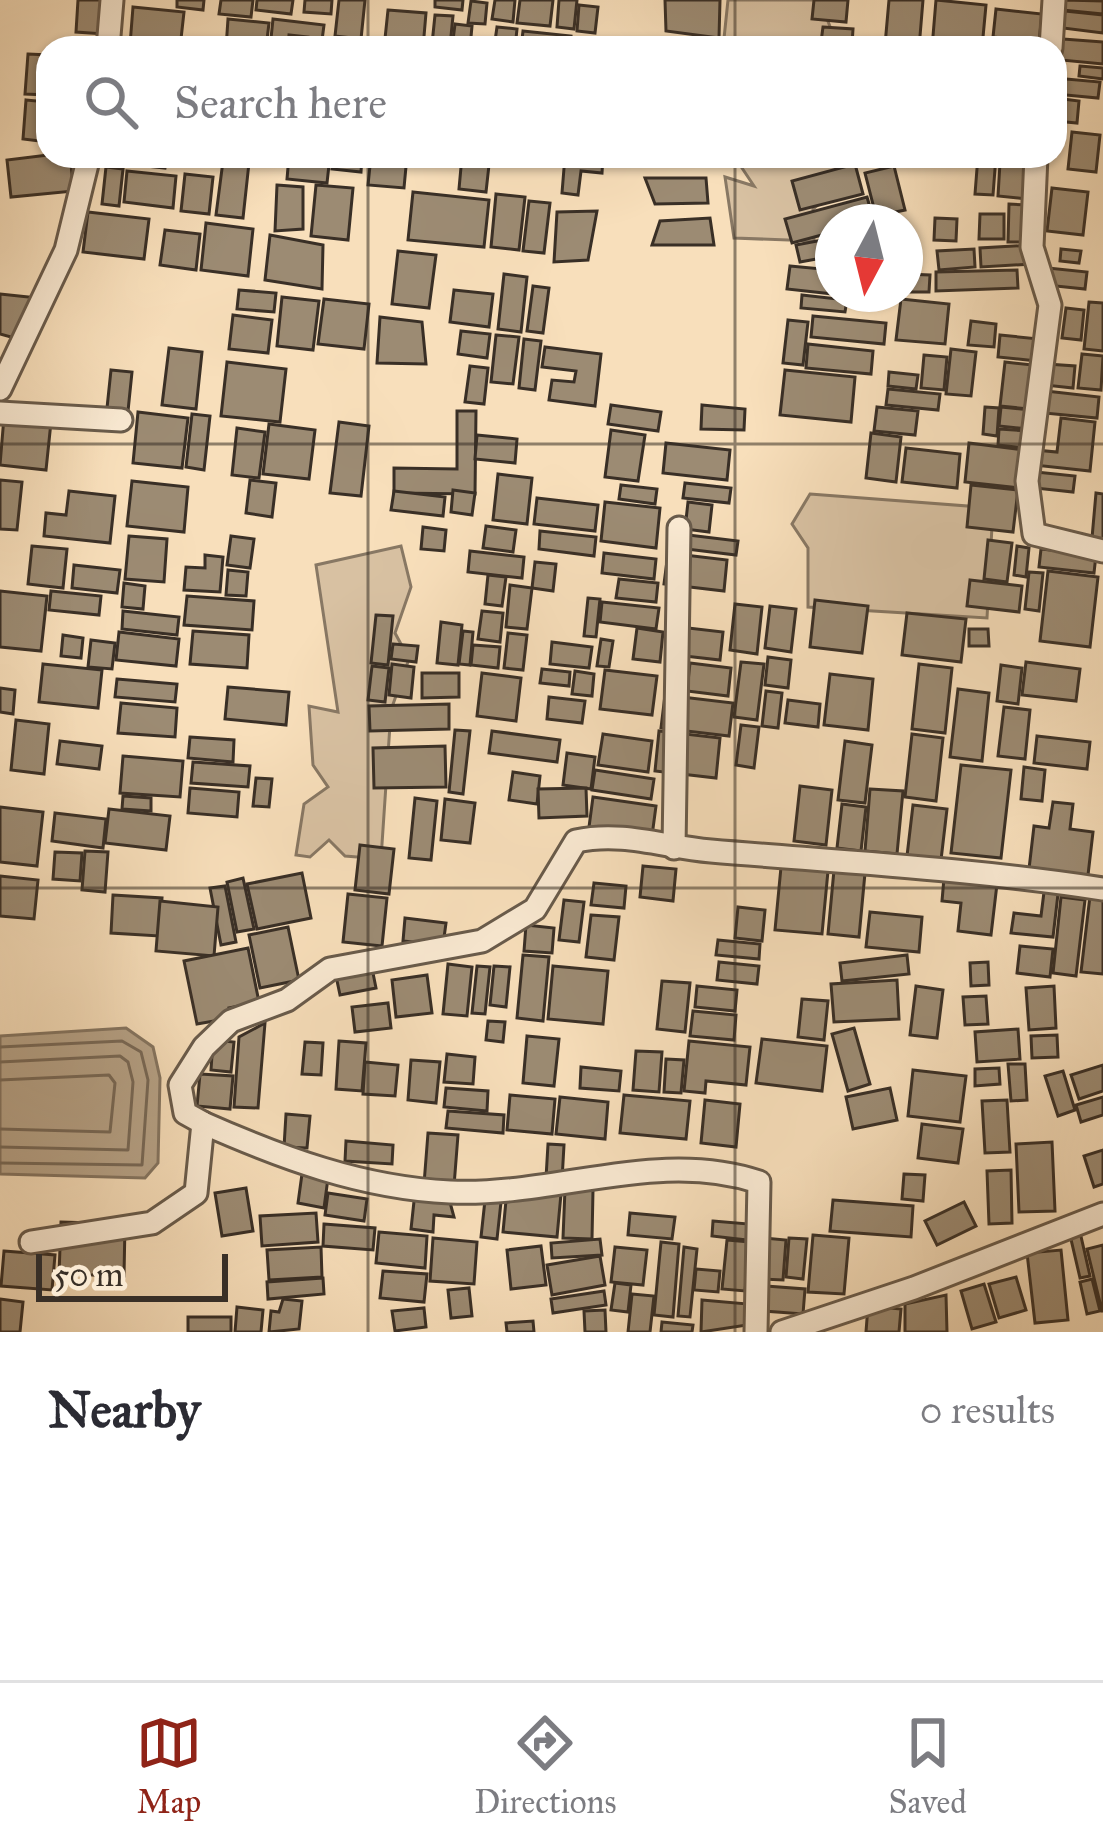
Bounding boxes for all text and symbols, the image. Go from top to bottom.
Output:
search box [36,36,1067,168]
icon: search [78,69,144,135]
text: Search here [174,75,387,130]
north arrow [815,204,923,312]
scale bar [36,1248,228,1301]
text: 50 m [54,1255,123,1295]
text: Nearby [48,1379,200,1441]
text: 0 results [920,1386,1055,1434]
tab: Map [136,1710,202,1822]
tab: Directions [474,1710,616,1822]
tab: Saved [889,1710,967,1822]

